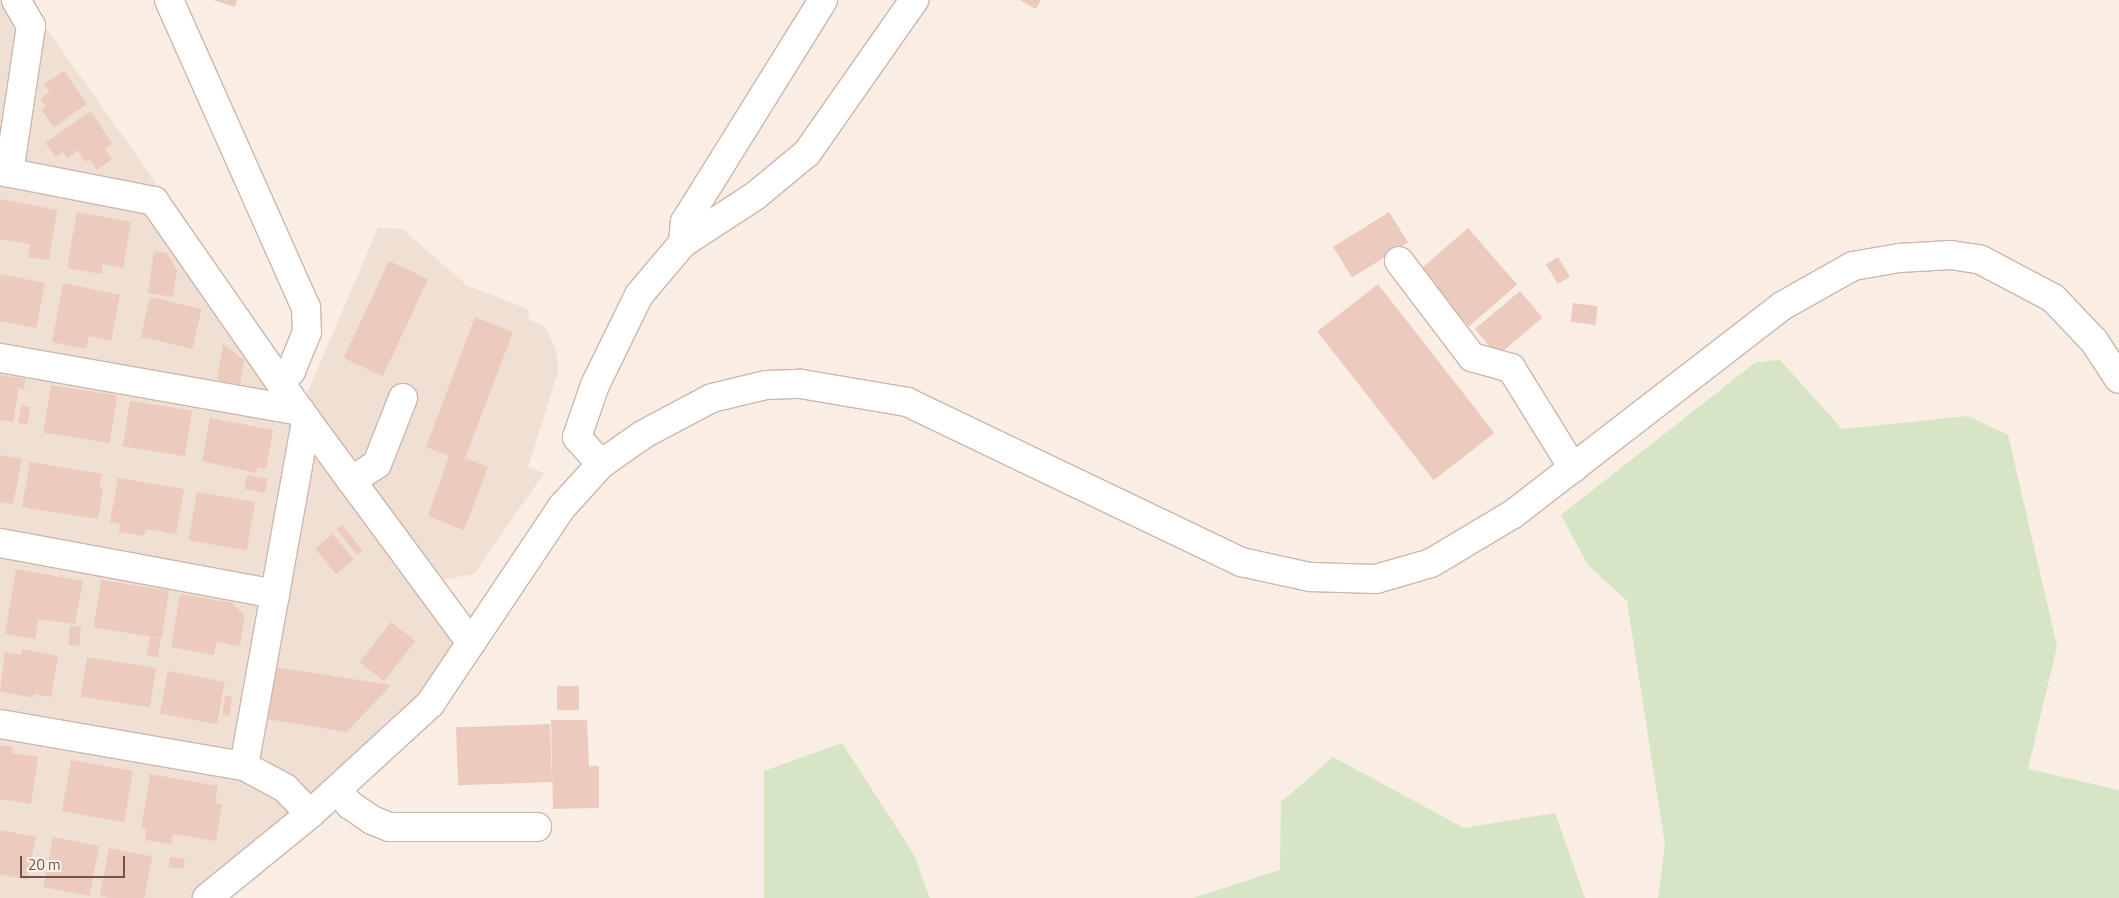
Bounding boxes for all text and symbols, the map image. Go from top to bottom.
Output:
scale bar [22,846,128,878]
text: 20 m [28,853,61,876]

